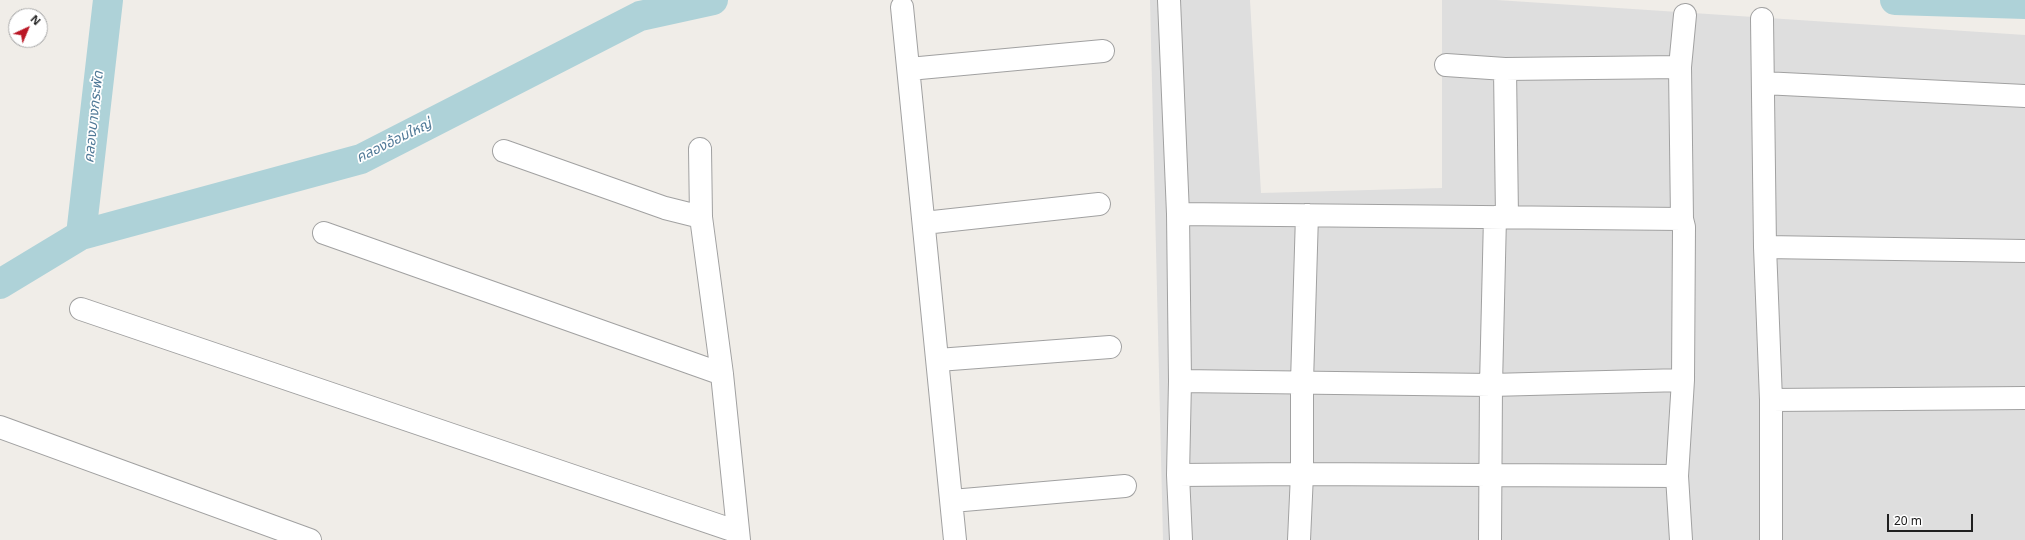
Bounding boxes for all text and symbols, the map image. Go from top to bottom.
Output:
north arrow [8,8,48,48]
text: N [28,11,44,28]
water label: คลองบางกระพัด [81,70,107,164]
water label: คลองอ้อมใหญ่ [354,116,434,166]
scale bar [1889,506,1975,532]
text: 20 m [1894,512,1922,529]

